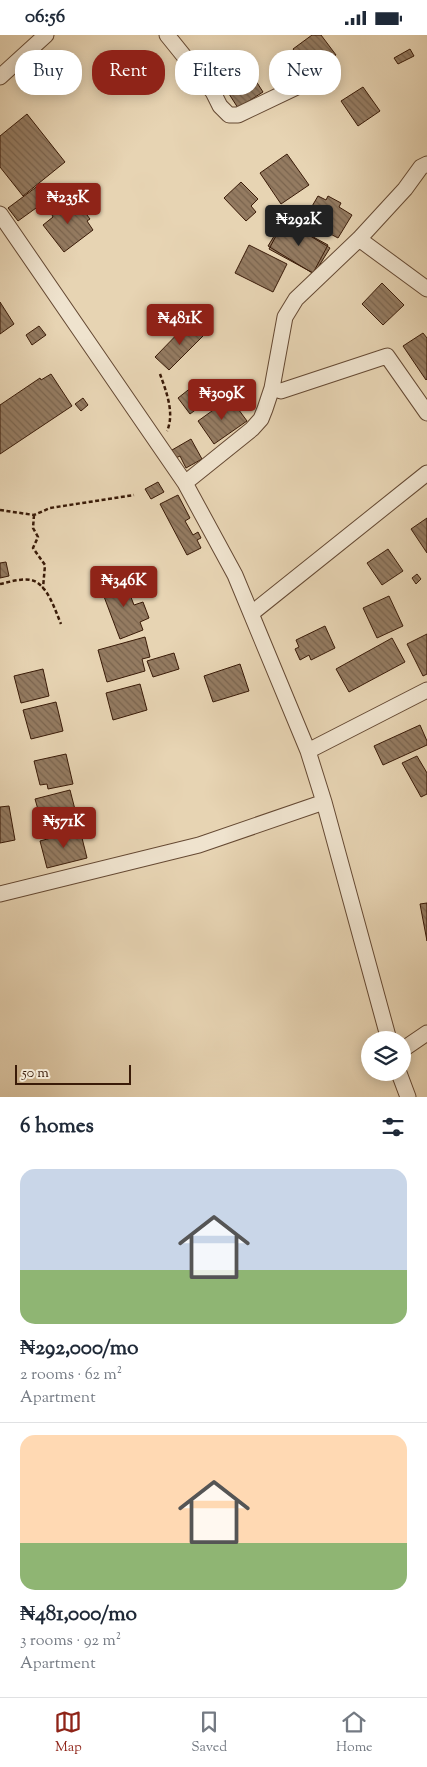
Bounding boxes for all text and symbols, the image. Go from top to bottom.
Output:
text: 06:56 [25,4,65,31]
chip: Buy [15,50,82,95]
chip: Rent [92,50,165,95]
chip: Filters [175,50,259,95]
chip: New [269,50,341,95]
pin: ₦235K [33,183,103,225]
text: ₦235K [47,187,89,210]
pin: ₦292K [264,205,334,247]
text: ₦292K [276,209,322,232]
pin: ₦481K [145,303,215,346]
text: ₦481K [158,308,202,331]
pin: ₦309K [187,379,257,421]
text: ₦309K [199,383,245,406]
pin: ₦346K [89,565,159,608]
text: ₦346K [101,570,147,593]
pin: ₦571K [29,807,99,849]
text: ₦571K [43,811,85,834]
map controls [361,1031,411,1081]
button: layers [361,1031,411,1081]
scale bar [15,1062,131,1085]
text: 50 m [22,1064,49,1084]
text: 6 homes [20,1112,94,1142]
icon: filters [379,1113,407,1141]
icon: home [169,1202,259,1292]
text: ₦292,000/mo [20,1334,139,1364]
text: 2 rooms · 62 m² [20,1364,122,1387]
text: Apartment [20,1387,96,1410]
icon: home [169,1467,259,1557]
text: ₦481,000/mo [20,1600,137,1630]
text: 3 rooms · 92 m² [20,1630,121,1653]
text: Apartment [20,1653,96,1676]
tab: Map [54,1708,82,1758]
tab: Saved [191,1708,227,1758]
tab: Home [336,1708,373,1758]

